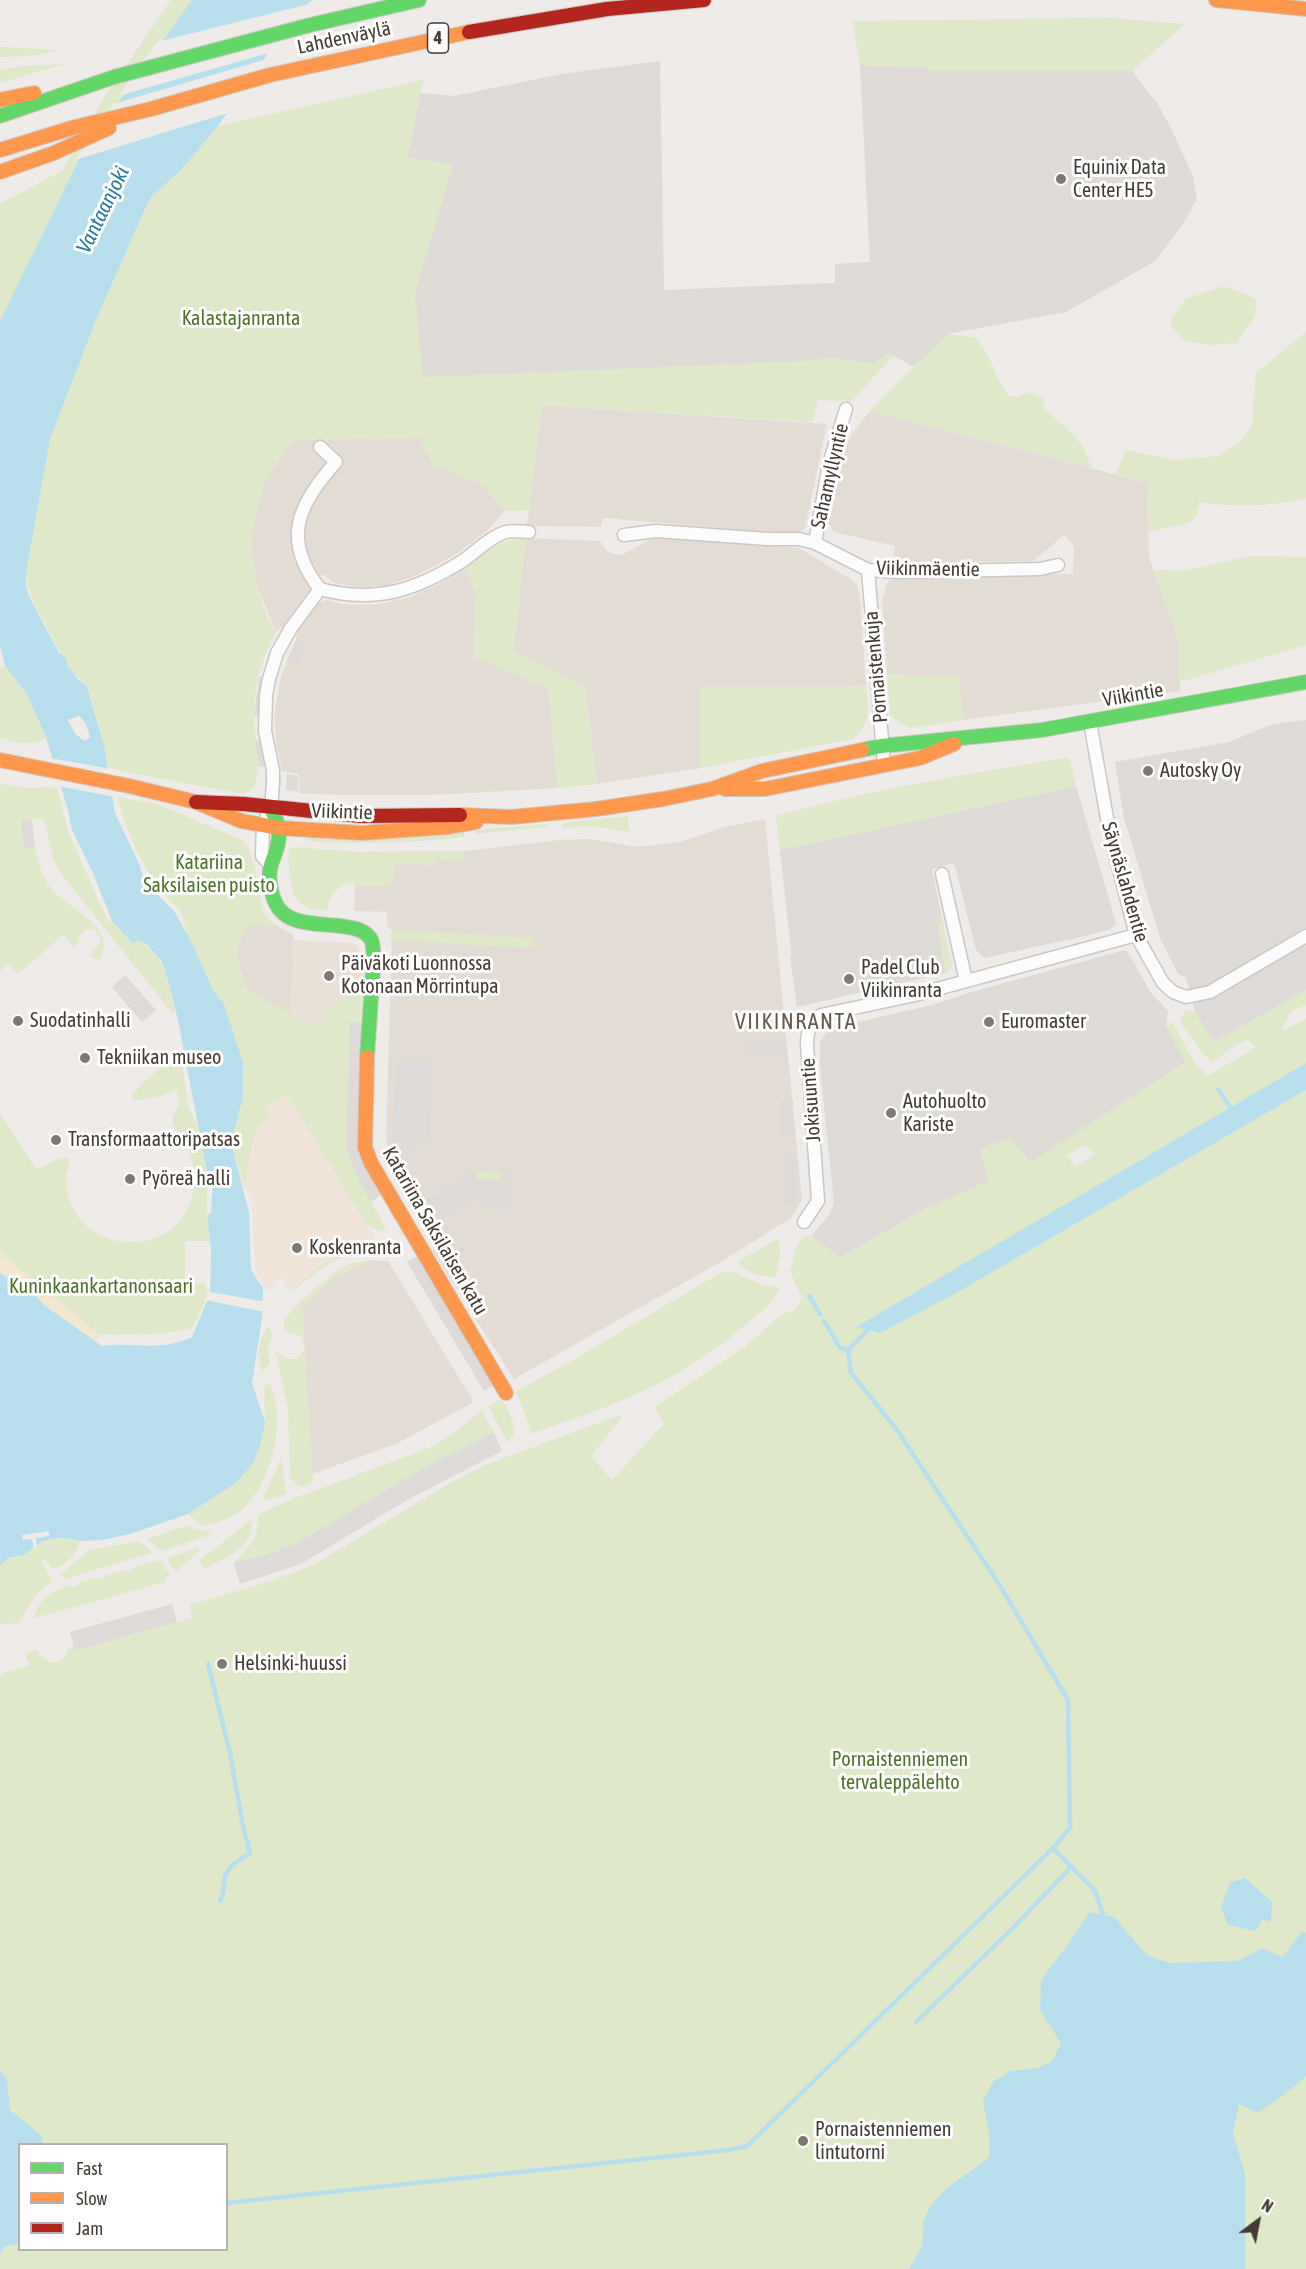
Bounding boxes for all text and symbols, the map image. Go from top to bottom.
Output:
street label: Lahdenväylä [295,16,393,60]
road number: 4 [428,23,448,53]
place label: Equinix Data Center HE5 [1073,156,1166,203]
water label: Vantaanjoki [71,163,135,257]
marker: Equinix Data Center HE5 [1054,172,1068,186]
park label: Kalastajanranta [182,307,300,331]
street label: Sahamyllyntie [806,421,854,531]
street label: Viikinmäentie [876,556,980,582]
street label: Pornaistenkuja [859,610,893,724]
street label: Viikintie [1101,678,1165,712]
place label: Autosky Oy [1160,759,1241,783]
marker: Autosky Oy [1141,764,1155,778]
street label: Viikintie [311,799,373,825]
street label: Säynäslahdentie [1096,819,1154,945]
park label: Katariina Saksilaisen puisto [143,851,275,898]
place label: Päiväkoti Luonnossa Kotonaan Mörrintupa [341,952,499,999]
place label: Padel Club Viikinranta [861,956,942,1003]
marker: Päiväkoti Luonnossa Kotonaan Mörrintupa [322,969,336,983]
marker: Padel Club Viikinranta [842,972,856,986]
place label: Suodatinhalli [30,1009,130,1033]
district label: VIIKINRANTA [735,1009,857,1035]
place label: Euromaster [1001,1010,1086,1034]
marker: Suodatinhalli [11,1014,25,1028]
marker: Euromaster [982,1015,996,1029]
place label: Tekniikan museo [97,1046,221,1070]
marker: Tekniikan museo [78,1051,92,1065]
street label: Jokisuuntie [796,1057,826,1143]
place label: Autohuolto Kariste [903,1090,986,1137]
marker: Autohuolto Kariste [884,1106,898,1120]
place label: Transformaattoripatsas [68,1128,240,1152]
marker: Transformaattoripatsas [49,1133,63,1147]
street label: Katariina Saksilaisen katu [377,1143,493,1319]
place label: Pyöreä halli [142,1167,230,1191]
marker: Pyöreä halli [123,1172,137,1186]
place label: Koskenranta [309,1236,402,1260]
marker: Koskenranta [290,1241,304,1255]
park label: Kuninkaankartanonsaari [9,1275,193,1299]
place label: Helsinki-huussi [234,1652,347,1676]
marker: Helsinki-huussi [215,1657,229,1671]
park label: Pornaistenniemen tervaleppälehto [832,1748,968,1795]
place label: Pornaistenniemen lintutorni [815,2118,951,2165]
marker: Pornaistenniemen lintutorni [796,2134,810,2148]
legend [18,2143,228,2251]
text: Fast [76,2158,103,2179]
text: Slow [76,2188,107,2209]
north arrow [1228,2191,1288,2251]
text: N [1259,2196,1276,2216]
text: Jam [76,2218,103,2239]

